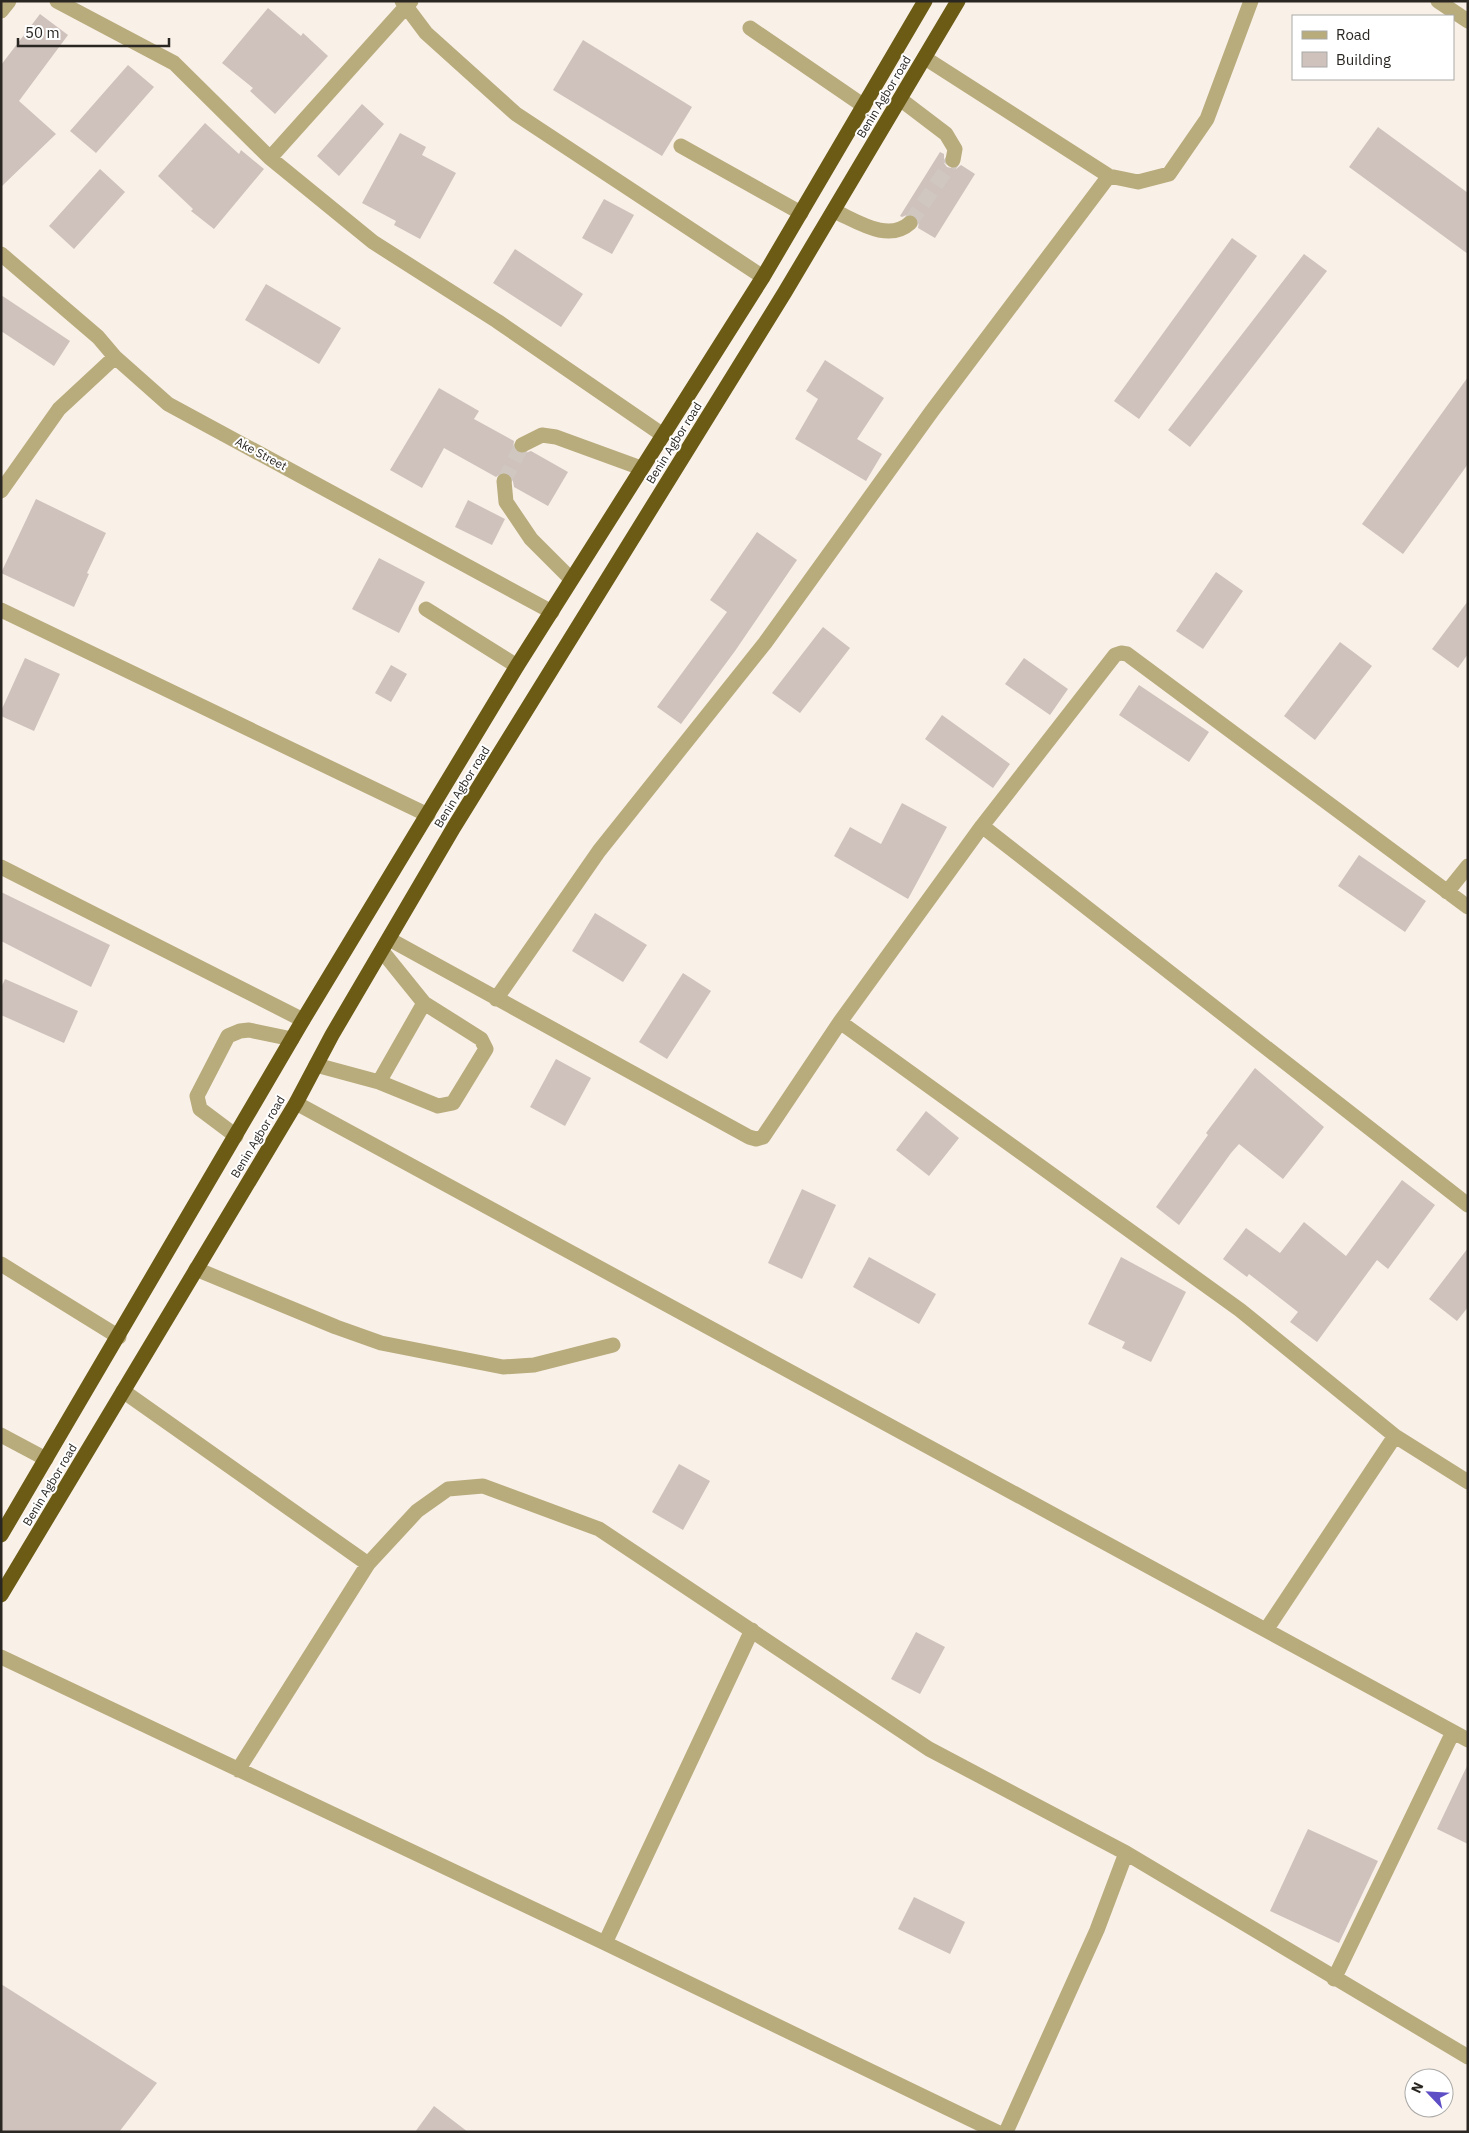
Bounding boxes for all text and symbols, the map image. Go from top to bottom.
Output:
scale bar [18,15,169,47]
legend [1292,15,1454,80]
text: 50 m [25,23,60,42]
text: Road [1336,25,1371,44]
text: Building [1336,50,1391,69]
street label: Benin Agbor road [853,53,914,141]
street label: Benin Agbor road [643,399,705,486]
street label: Ake Street [233,434,290,473]
street label: Benin Agbor road [431,743,493,830]
street label: Benin Agbor road [227,1093,288,1181]
street label: Benin Agbor road [19,1441,80,1529]
north arrow [1404,2068,1454,2118]
text: N [1407,2079,1428,2096]

